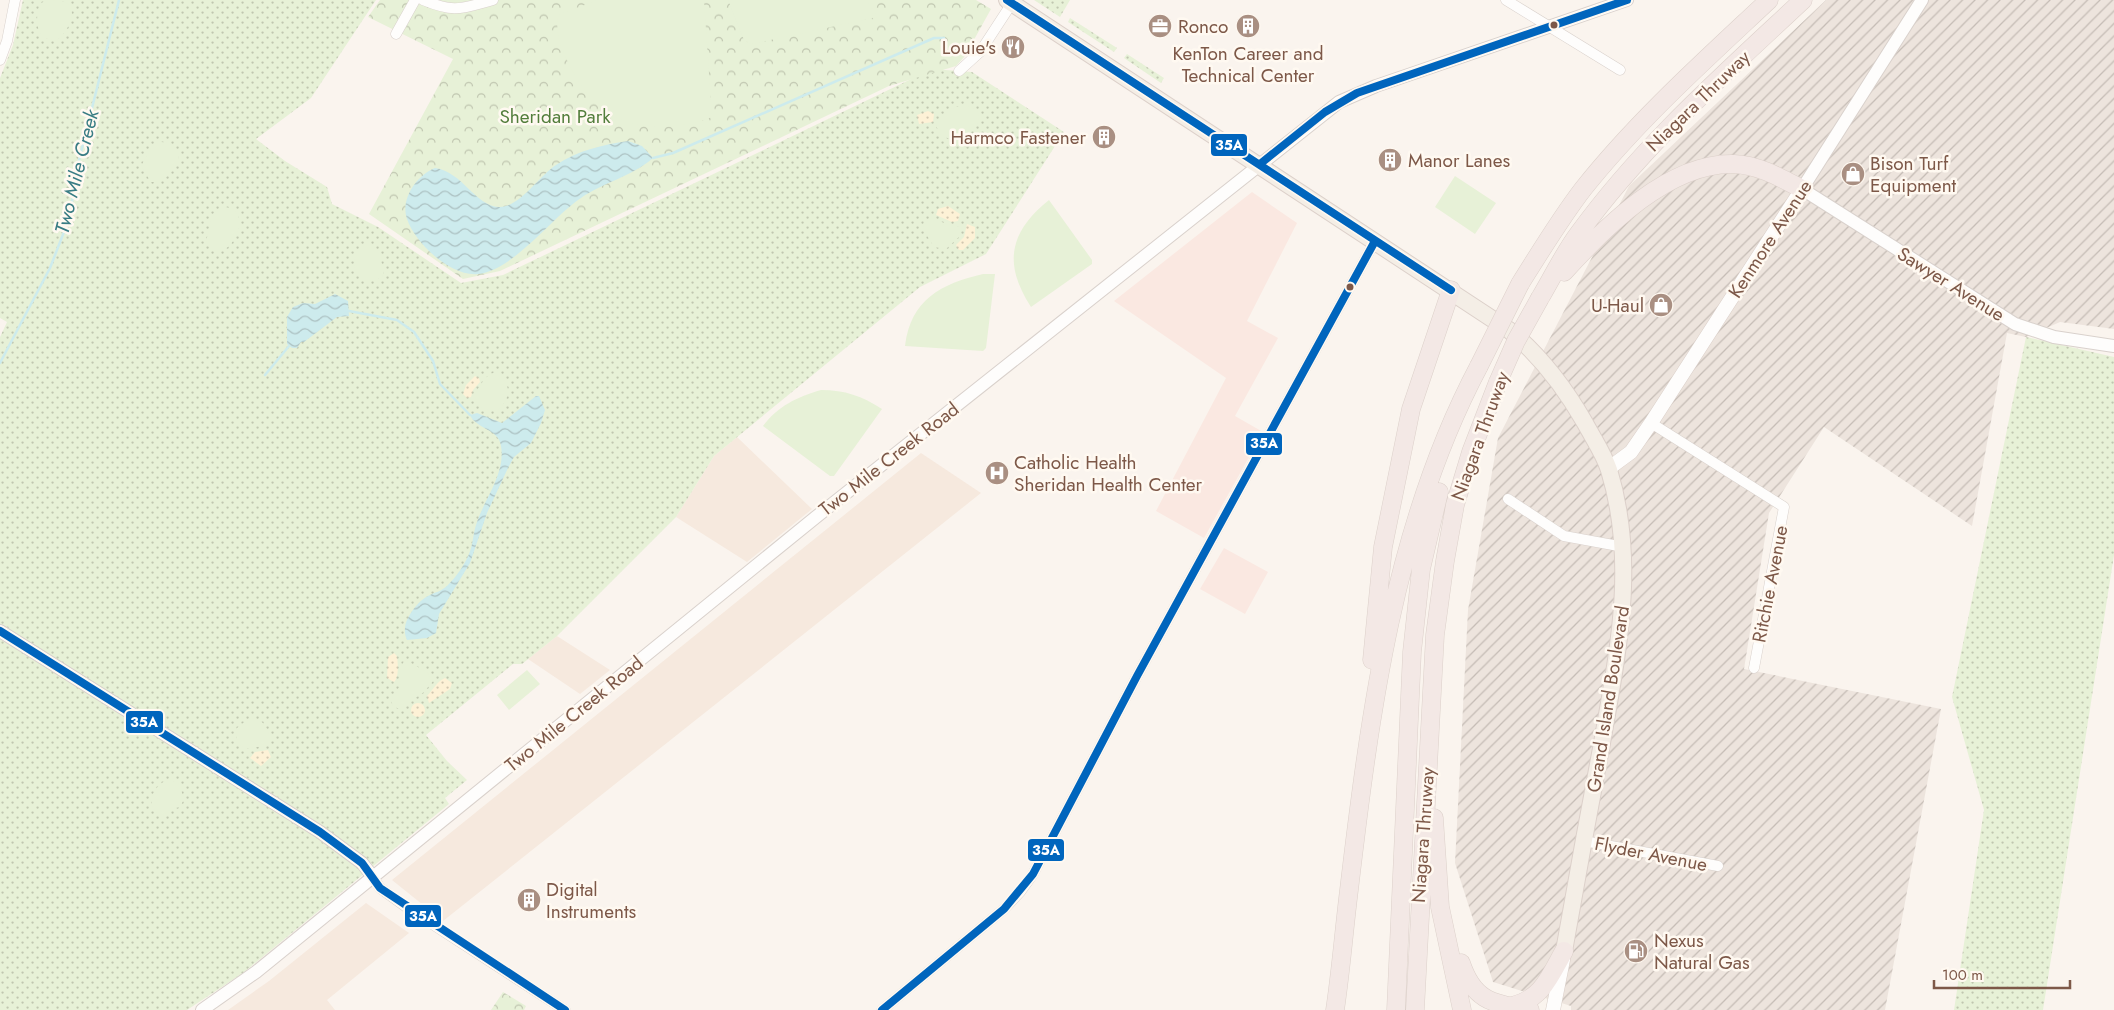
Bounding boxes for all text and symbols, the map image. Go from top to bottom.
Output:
office icon: Ronco [1147,13,1173,39]
place label: Ronco [1178,13,1228,40]
building icon: KenTon Career and Technical Center [1235,13,1261,39]
unlabelled marker [1549,20,1559,30]
place label: Louie's [942,34,996,61]
restaurant icon: Louie's [1000,34,1026,60]
place label: KenTon Career and Technical Center [1172,40,1324,89]
street label: Niagara Thruway [1640,44,1757,158]
park label: Sheridan Park [499,103,611,130]
water label: Two Mile Creek [48,105,107,237]
place label: Harmco Fastener [950,124,1086,151]
building icon: Harmco Fastener [1091,124,1117,150]
line badge: 35A [1210,133,1248,157]
text: 35A [1215,135,1244,155]
building icon: Manor Lanes [1377,147,1403,173]
place label: Manor Lanes [1408,147,1511,174]
place label: Bison Turf Equipment [1870,150,1957,199]
shop icon: Bison Turf Equipment [1840,161,1866,187]
street label: Kenmore Avenue [1722,174,1818,303]
street label: Sawyer Avenue [1892,240,2010,328]
unlabelled marker [1345,282,1355,292]
place label: U-Haul [1591,292,1644,319]
shop icon: U-Haul [1648,292,1674,318]
street label: Niagara Thruway [1444,367,1516,504]
street label: Two Mile Creek Road [813,396,965,522]
line badge: 35A [1245,432,1283,456]
text: 35A [1250,433,1279,453]
place label: Catholic Health Sheridan Health Center [1014,449,1203,498]
hospital icon: Catholic Health Sheridan Health Center [984,460,1010,486]
street label: Ritchie Avenue [1745,523,1795,645]
street label: Grand Island Boulevard [1580,604,1636,794]
street label: Two Mile Creek Road [499,650,649,778]
line badge: 35A [125,710,164,734]
text: 35A [130,712,159,732]
street label: Niagara Thruway [1405,766,1441,904]
street label: Flyder Avenue [1592,830,1710,878]
line badge: 35A [1027,838,1065,862]
text: 35A [1032,840,1061,860]
place label: Digital Instruments [546,876,636,925]
building icon: Digital Instruments [516,887,542,913]
line badge: 35A [404,904,442,928]
text: 35A [409,906,438,926]
place label: Nexus Natural Gas [1654,927,1750,976]
fuel station icon: Nexus Natural Gas [1623,938,1649,964]
scale bar [1934,958,2070,990]
text: 100 m [1942,964,1983,986]

